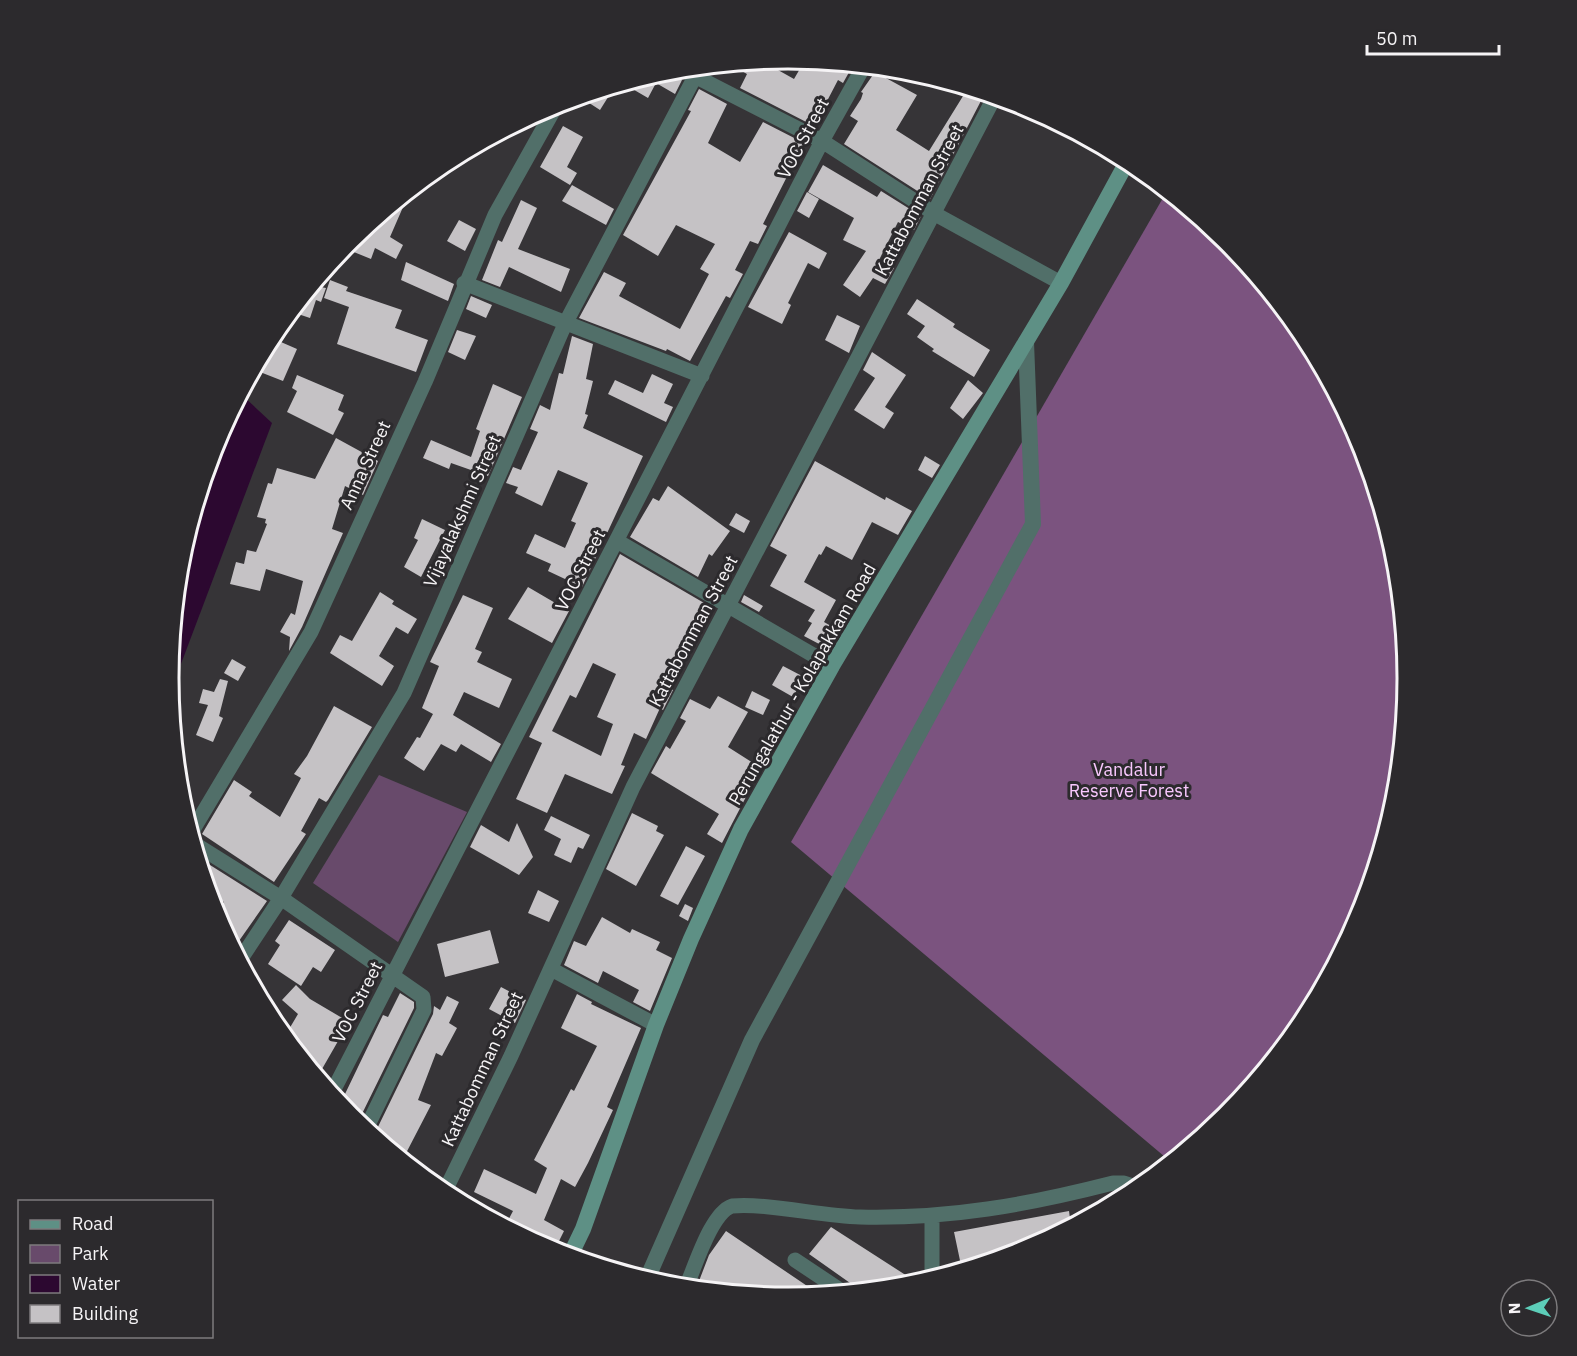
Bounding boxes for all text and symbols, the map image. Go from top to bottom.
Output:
scale bar [1367,18,1499,56]
text: 50 m [1376,27,1418,50]
street label: VOC Street [772,94,834,182]
street label: Kattabomman Street [869,120,969,280]
street label: Anna Street [334,417,396,513]
street label: Vijayalakshmi Street [418,431,506,591]
street label: VOC Street [550,525,610,615]
street label: Kattabomman Street [643,551,743,711]
street label: Perungalathur - Kolapakkam Road [723,559,881,809]
park label: Vandalur Reserve Forest [1069,758,1189,802]
street label: VOC Street [327,957,387,1047]
street label: Kattabomman Street [436,988,528,1150]
legend [18,1200,213,1338]
text: Road [72,1212,113,1235]
text: Park [72,1242,109,1265]
text: Water [72,1272,121,1295]
north arrow [1499,1278,1559,1338]
text: Building [72,1302,139,1325]
text: N [1504,1302,1524,1315]

